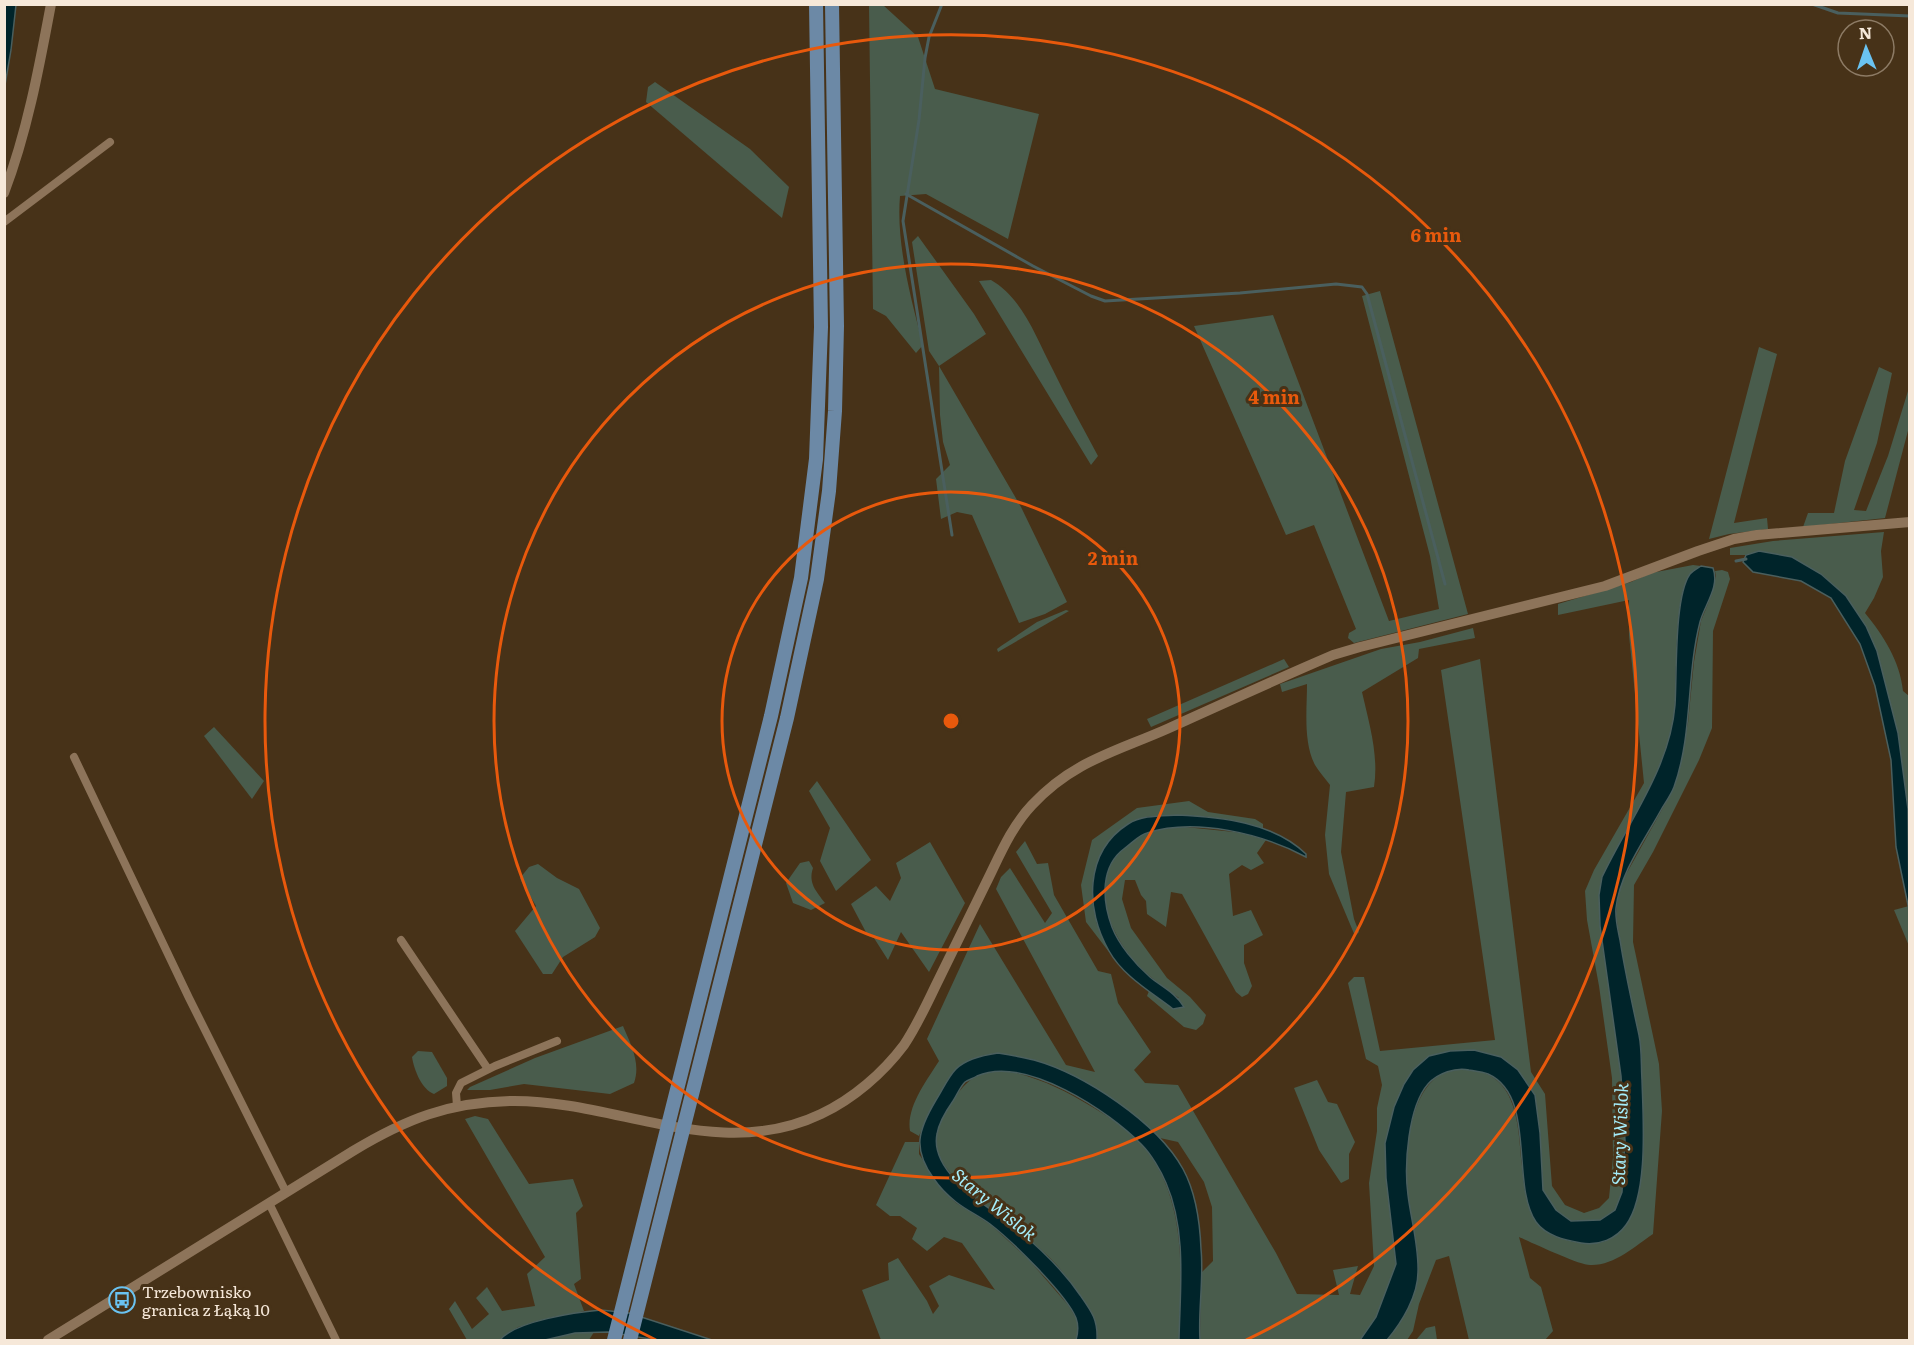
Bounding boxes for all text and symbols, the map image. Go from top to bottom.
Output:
north arrow [1836,18,1896,78]
text: N [1858,20,1873,44]
text: 6 min [1410,221,1462,248]
text: 4 min [1248,383,1300,410]
text: 2 min [1088,544,1139,571]
centre of rings [941,711,961,731]
water label: Stary Wislok [1604,1082,1634,1186]
water label: Stary Wislok [947,1161,1043,1247]
place label: Trzebownisko granica z Łąką 10 [142,1279,270,1321]
bus stop icon: Trzebownisko granica z Łąką 10 [107,1285,137,1315]

